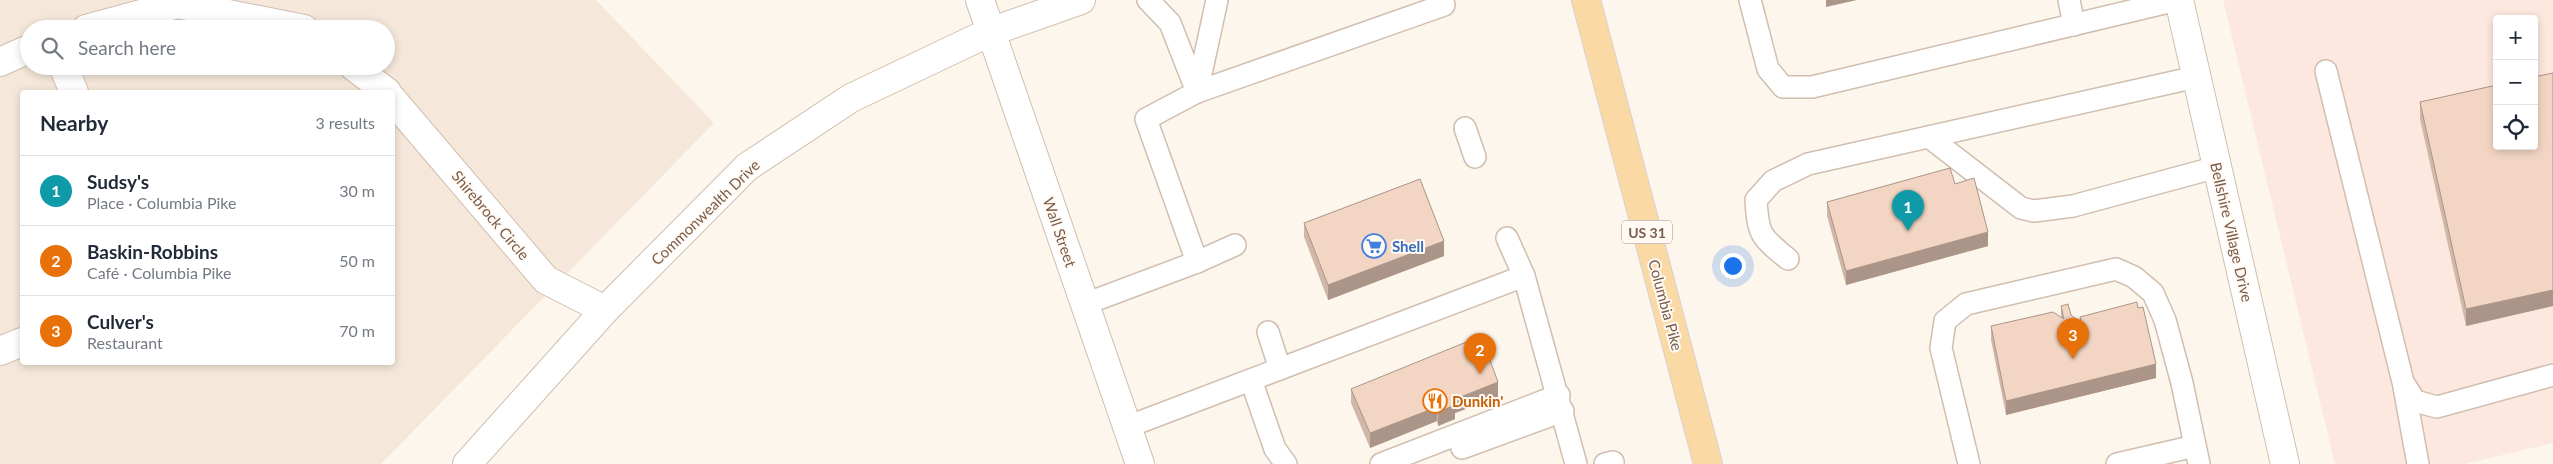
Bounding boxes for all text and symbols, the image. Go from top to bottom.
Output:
map controls [2493,15,2538,150]
button: + [2493,15,2538,60]
search box [20,20,395,75]
icon: search [38,34,66,62]
text: Search here [78,36,176,59]
button: − [2493,60,2538,105]
button: locate [2493,105,2538,150]
text: Nearby [40,110,108,135]
text: 3 results [315,113,375,132]
street label: Commonwealth Drive [647,156,763,268]
street label: Bellshire Village Drive [2207,160,2257,304]
street label: Shirebrock Circle [448,167,534,263]
text: Sudsy's [87,170,149,193]
text: 1 [51,181,61,200]
text: 30 m [339,181,375,200]
pin: 1 [1892,190,1924,231]
text: Place · Columbia Pike [87,193,236,212]
street label: Wall Street [1040,195,1081,270]
road number: US 31 [1622,220,1672,243]
supermarket icon: Shell [1361,233,1387,259]
place label: Shell [1392,237,1424,255]
text: Baskin-Robbins [87,240,218,263]
text: 2 [51,251,61,270]
text: 50 m [339,251,375,270]
your location [1720,253,1746,279]
street label: Columbia Pike [1645,257,1687,353]
text: Café · Columbia Pike [87,263,232,282]
text: Culver's [87,310,154,333]
pin: 3 [2057,318,2089,359]
text: 3 [51,321,61,340]
text: 70 m [339,321,375,340]
text: Restaurant [87,333,163,352]
pin: 2 [1464,333,1496,374]
restaurant icon: Dunkin' [1422,388,1448,414]
place label: Dunkin' [1452,392,1503,410]

